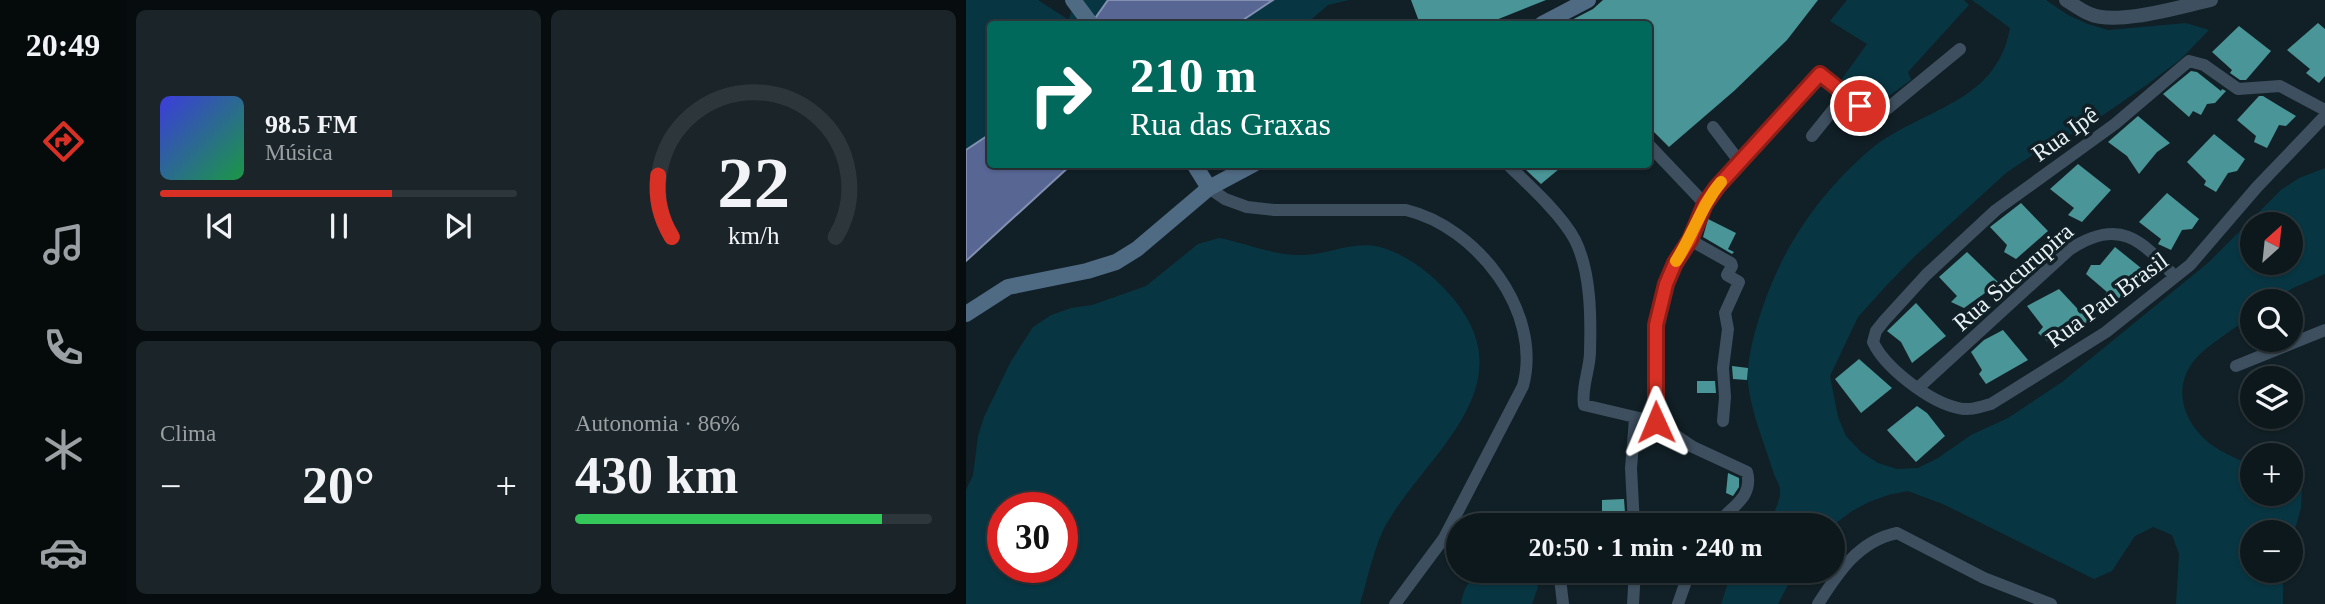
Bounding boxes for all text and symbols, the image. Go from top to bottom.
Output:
text: 20:49 [26,27,100,63]
text: 210 m [1130,48,1257,103]
icon: right [1015,49,1106,140]
pin [1830,76,1890,136]
icon: arrive [1841,87,1879,125]
street label: Rua Ipê [2027,101,2103,167]
text: Rua das Graxas [1130,106,1331,142]
text: 98.5 FM [265,110,357,139]
icon: directions [39,117,88,166]
text: Música [265,140,333,165]
text: 22 [717,142,790,223]
icon: previous [201,207,239,245]
icon: pause [320,207,358,245]
icon: next [439,207,477,245]
north arrow [2240,212,2303,275]
map controls [2240,212,2303,583]
street label: Rua Sucurupira [1948,218,2078,336]
icon: music [39,220,88,269]
text: km/h [728,222,780,249]
street label: Rua Pau Brasil [2041,247,2173,353]
button: search [2240,289,2303,352]
icon: phone [39,323,88,372]
button: layers [2240,366,2303,429]
position arrow [1619,385,1693,459]
text: Autonomia · 86% [575,411,740,436]
text: Clima [160,421,216,446]
icon: climate [39,425,88,474]
button: + [2240,443,2303,506]
text: 430 km [575,447,738,504]
text: 20° [302,457,375,514]
text: − [160,465,181,507]
text: + [496,465,517,507]
speed limit sign: 30 [987,492,1078,583]
button: − [2240,520,2303,583]
icon: car [39,528,88,577]
text: 20:50 · 1 min · 240 m [1529,533,1763,562]

